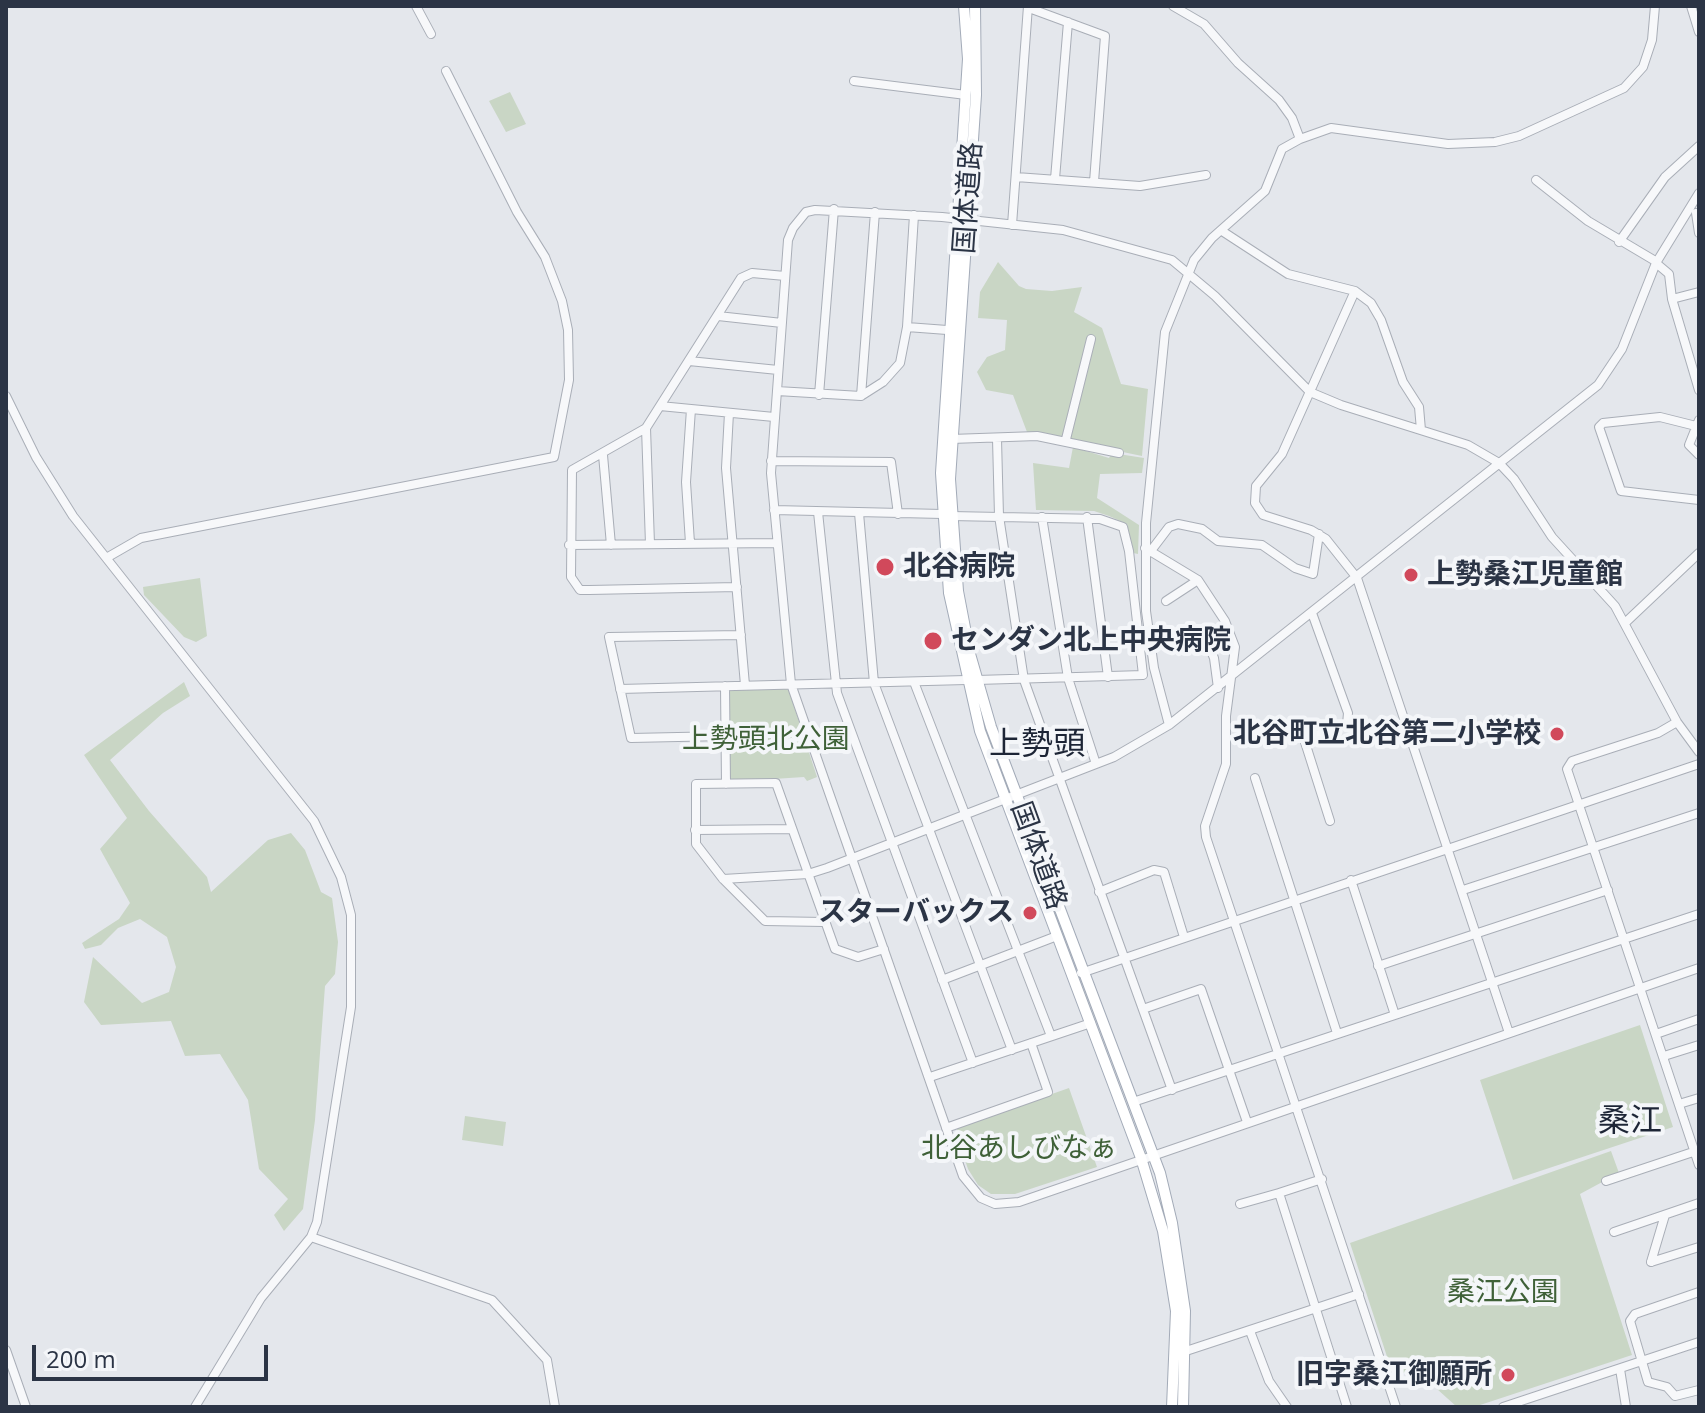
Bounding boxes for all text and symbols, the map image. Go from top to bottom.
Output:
street label: 国体道路 [948,141,990,255]
place label: 北谷病院 [903,550,1015,584]
marker: 北谷病院 [874,556,896,578]
place label: 上勢桑江児童館 [1427,558,1623,592]
marker: 上勢桑江児童館 [1402,566,1420,584]
place label: センダン北上中央病院 [951,624,1231,658]
marker: センダン北上中央病院 [922,630,944,652]
place label: 北谷町立北谷第二小学校 [1233,717,1541,751]
park label: 上勢頭北公園 [682,723,850,757]
marker: 北谷町立北谷第二小学校 [1548,725,1566,743]
district label: 上勢頭 [989,726,1085,764]
street label: 国体道路 [1003,798,1073,914]
place label: スターバックス [818,896,1014,930]
marker: スターバックス [1021,904,1039,922]
district label: 桑江 [1598,1103,1662,1141]
park label: 北谷あしびなぁ [921,1132,1117,1166]
park label: 桑江公園 [1447,1276,1559,1310]
scale bar [36,1329,272,1379]
text: 200 m [46,1342,116,1375]
place label: 旧字桑江御願所 [1296,1358,1492,1392]
marker: 旧字桑江御願所 [1499,1366,1517,1384]

